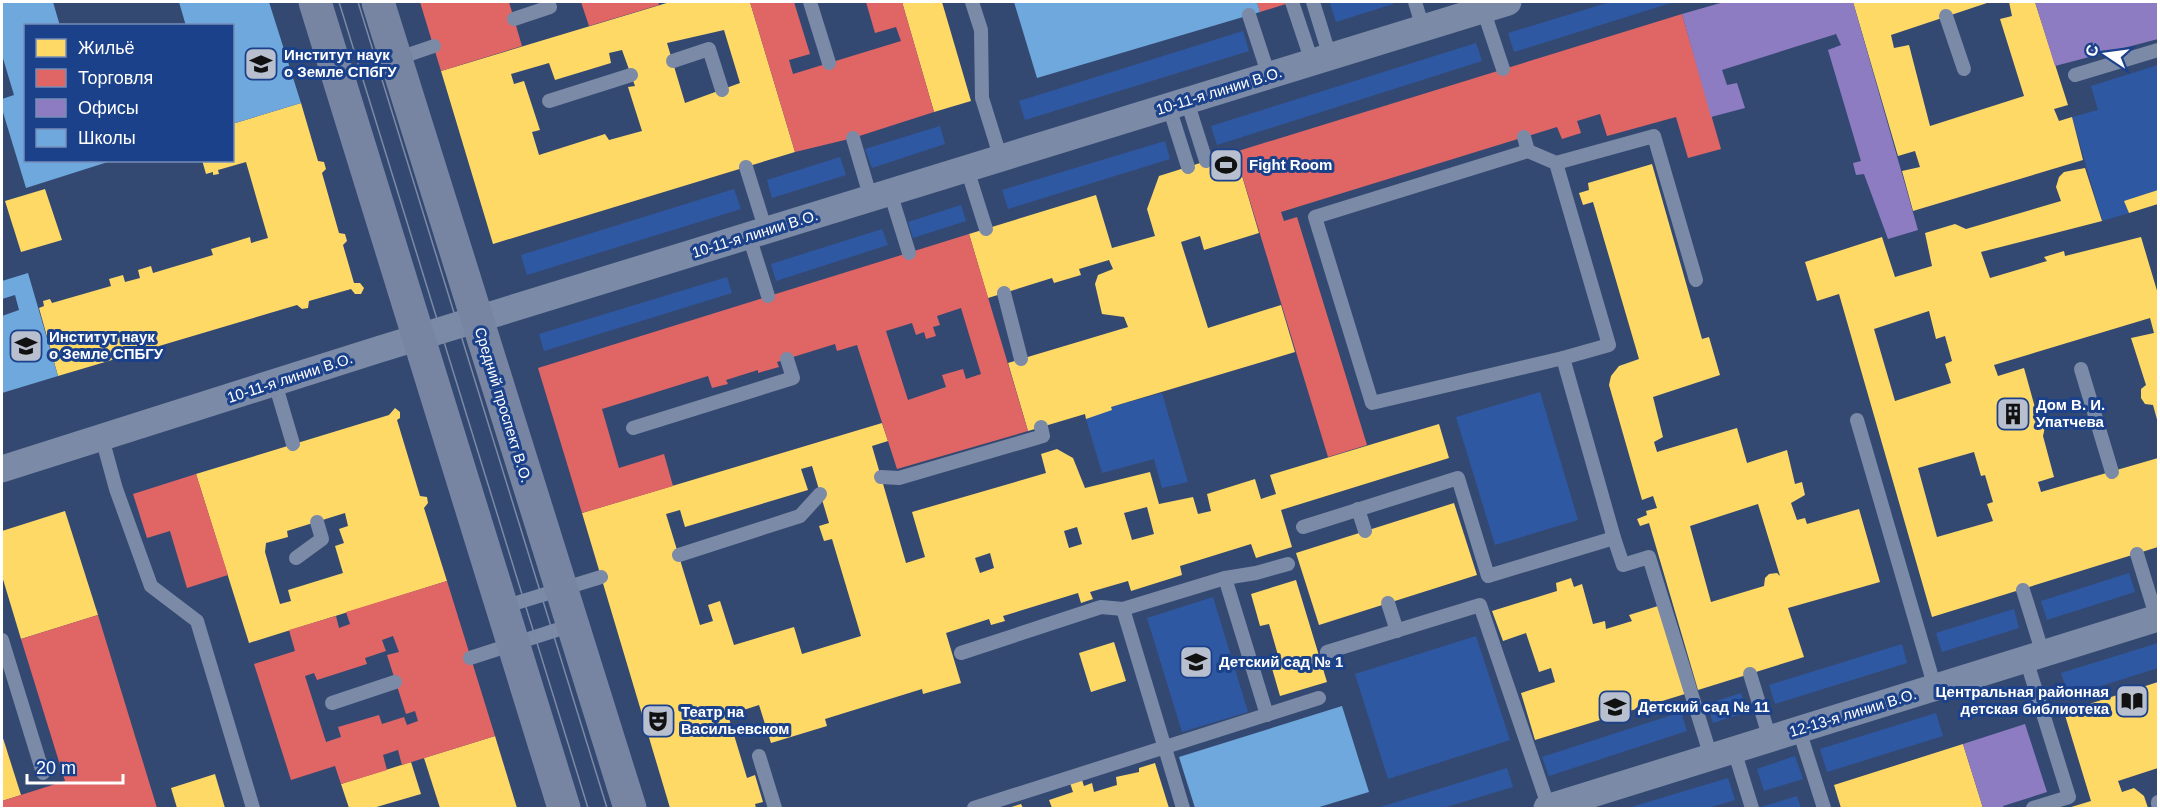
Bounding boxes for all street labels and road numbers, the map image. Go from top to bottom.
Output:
street label: 10-11-я линии В.О. [1154,63,1284,118]
street label: 10-11-я линии В.О. [690,206,820,261]
street label: Средний проспект В.О. [472,325,535,485]
street label: 10-11-я линии В.О. [225,349,355,406]
street label: 12-13-я линии В.О. [1787,685,1918,740]

